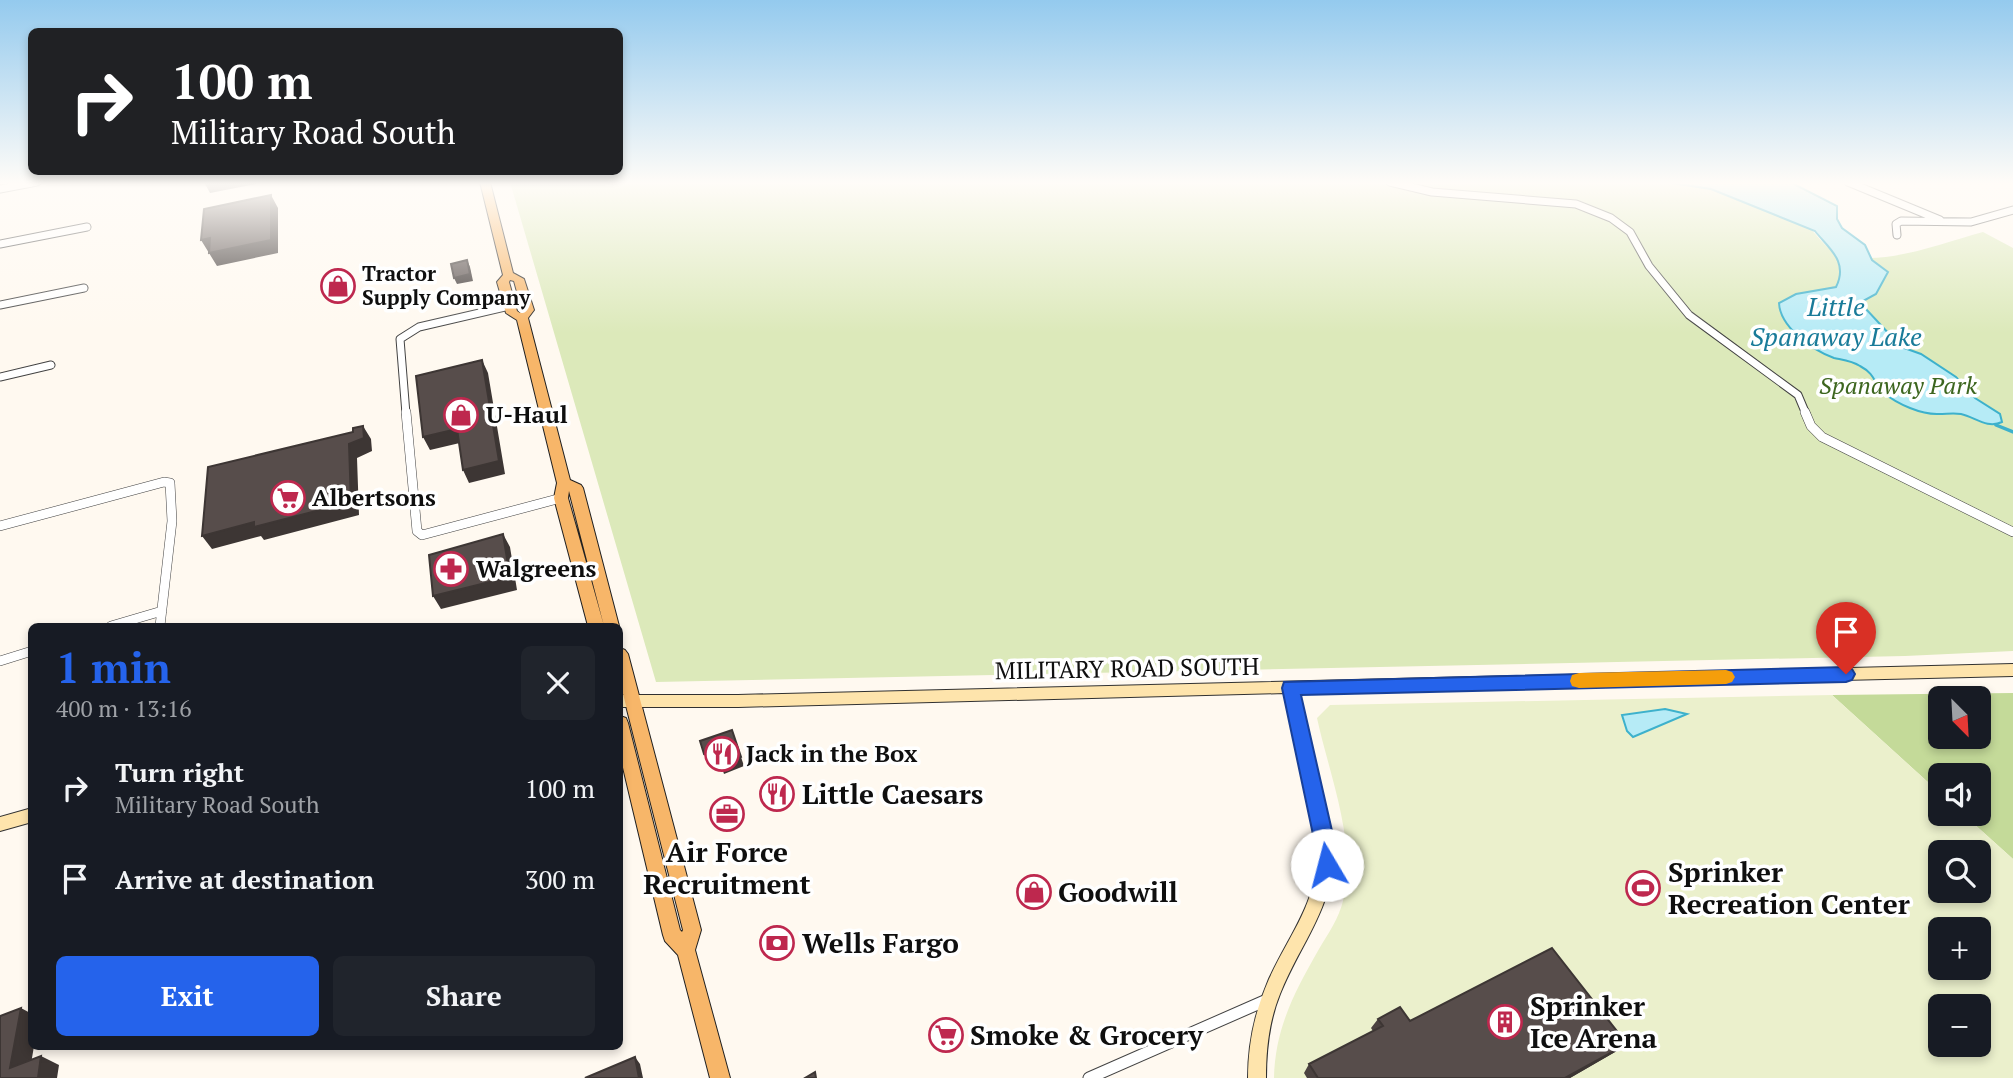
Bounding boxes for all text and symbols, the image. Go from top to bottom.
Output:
text: 100 m [171,48,313,113]
icon: right [56,56,147,147]
text: Military Road South [171,111,455,153]
place label: Tractor Supply Company [362,259,531,311]
shop icon: Tractor Supply Company [319,267,357,305]
water label: Little Spanaway Lake [1750,289,1922,353]
park label: Spanaway Park [1819,369,1977,401]
shop icon: U-Haul [442,396,480,434]
place label: U-Haul [486,398,568,430]
supermarket icon: Albertsons [269,479,307,517]
place label: Albertsons [312,481,436,513]
pharmacy icon: Walgreens [432,550,470,588]
place label: Walgreens [476,552,597,584]
pin [1816,602,1876,674]
icon: arrive [1827,613,1865,651]
text: 1 min [56,639,171,695]
button: close [521,646,595,720]
street label: MILITARY ROAD SOUTH [994,650,1260,686]
north arrow [1928,686,1992,749]
map controls [1928,686,1991,1057]
text: 400 m · 13:16 [56,693,191,724]
restaurant icon: Jack in the Box [703,735,741,773]
place label: Jack in the Box [746,737,918,769]
text: Turn right [115,755,244,789]
button: sound [1928,763,1991,826]
icon: right [56,769,94,807]
text: 100 m [525,771,595,805]
restaurant icon: Little Caesars [758,775,796,813]
place label: Little Caesars [802,775,983,812]
text: Military Road South [115,789,319,820]
office icon: Air Force Recruitment [708,795,746,833]
position arrow [1290,828,1364,902]
place label: Air Force Recruitment [643,833,811,902]
button: search [1928,840,1991,903]
place label: Sprinker Recreation Center [1668,853,1910,922]
icon: arrive [56,860,94,898]
text: Arrive at destination [115,862,374,896]
text: 300 m [525,862,595,896]
sports icon: Sprinker Recreation Center [1624,869,1662,907]
shop icon: Goodwill [1015,873,1053,911]
place label: Goodwill [1058,873,1178,910]
button: + [1928,917,1991,980]
bank icon: Wells Fargo [758,924,796,962]
place label: Wells Fargo [802,924,959,961]
button: Exit [56,956,319,1036]
button: Share [333,956,595,1036]
place label: Sprinker Ice Arena [1530,987,1657,1056]
button: − [1928,994,1991,1057]
building icon: Sprinker Ice Arena [1486,1003,1524,1041]
supermarket icon: Smoke & Grocery [927,1016,965,1054]
place label: Smoke & Grocery [970,1016,1204,1053]

